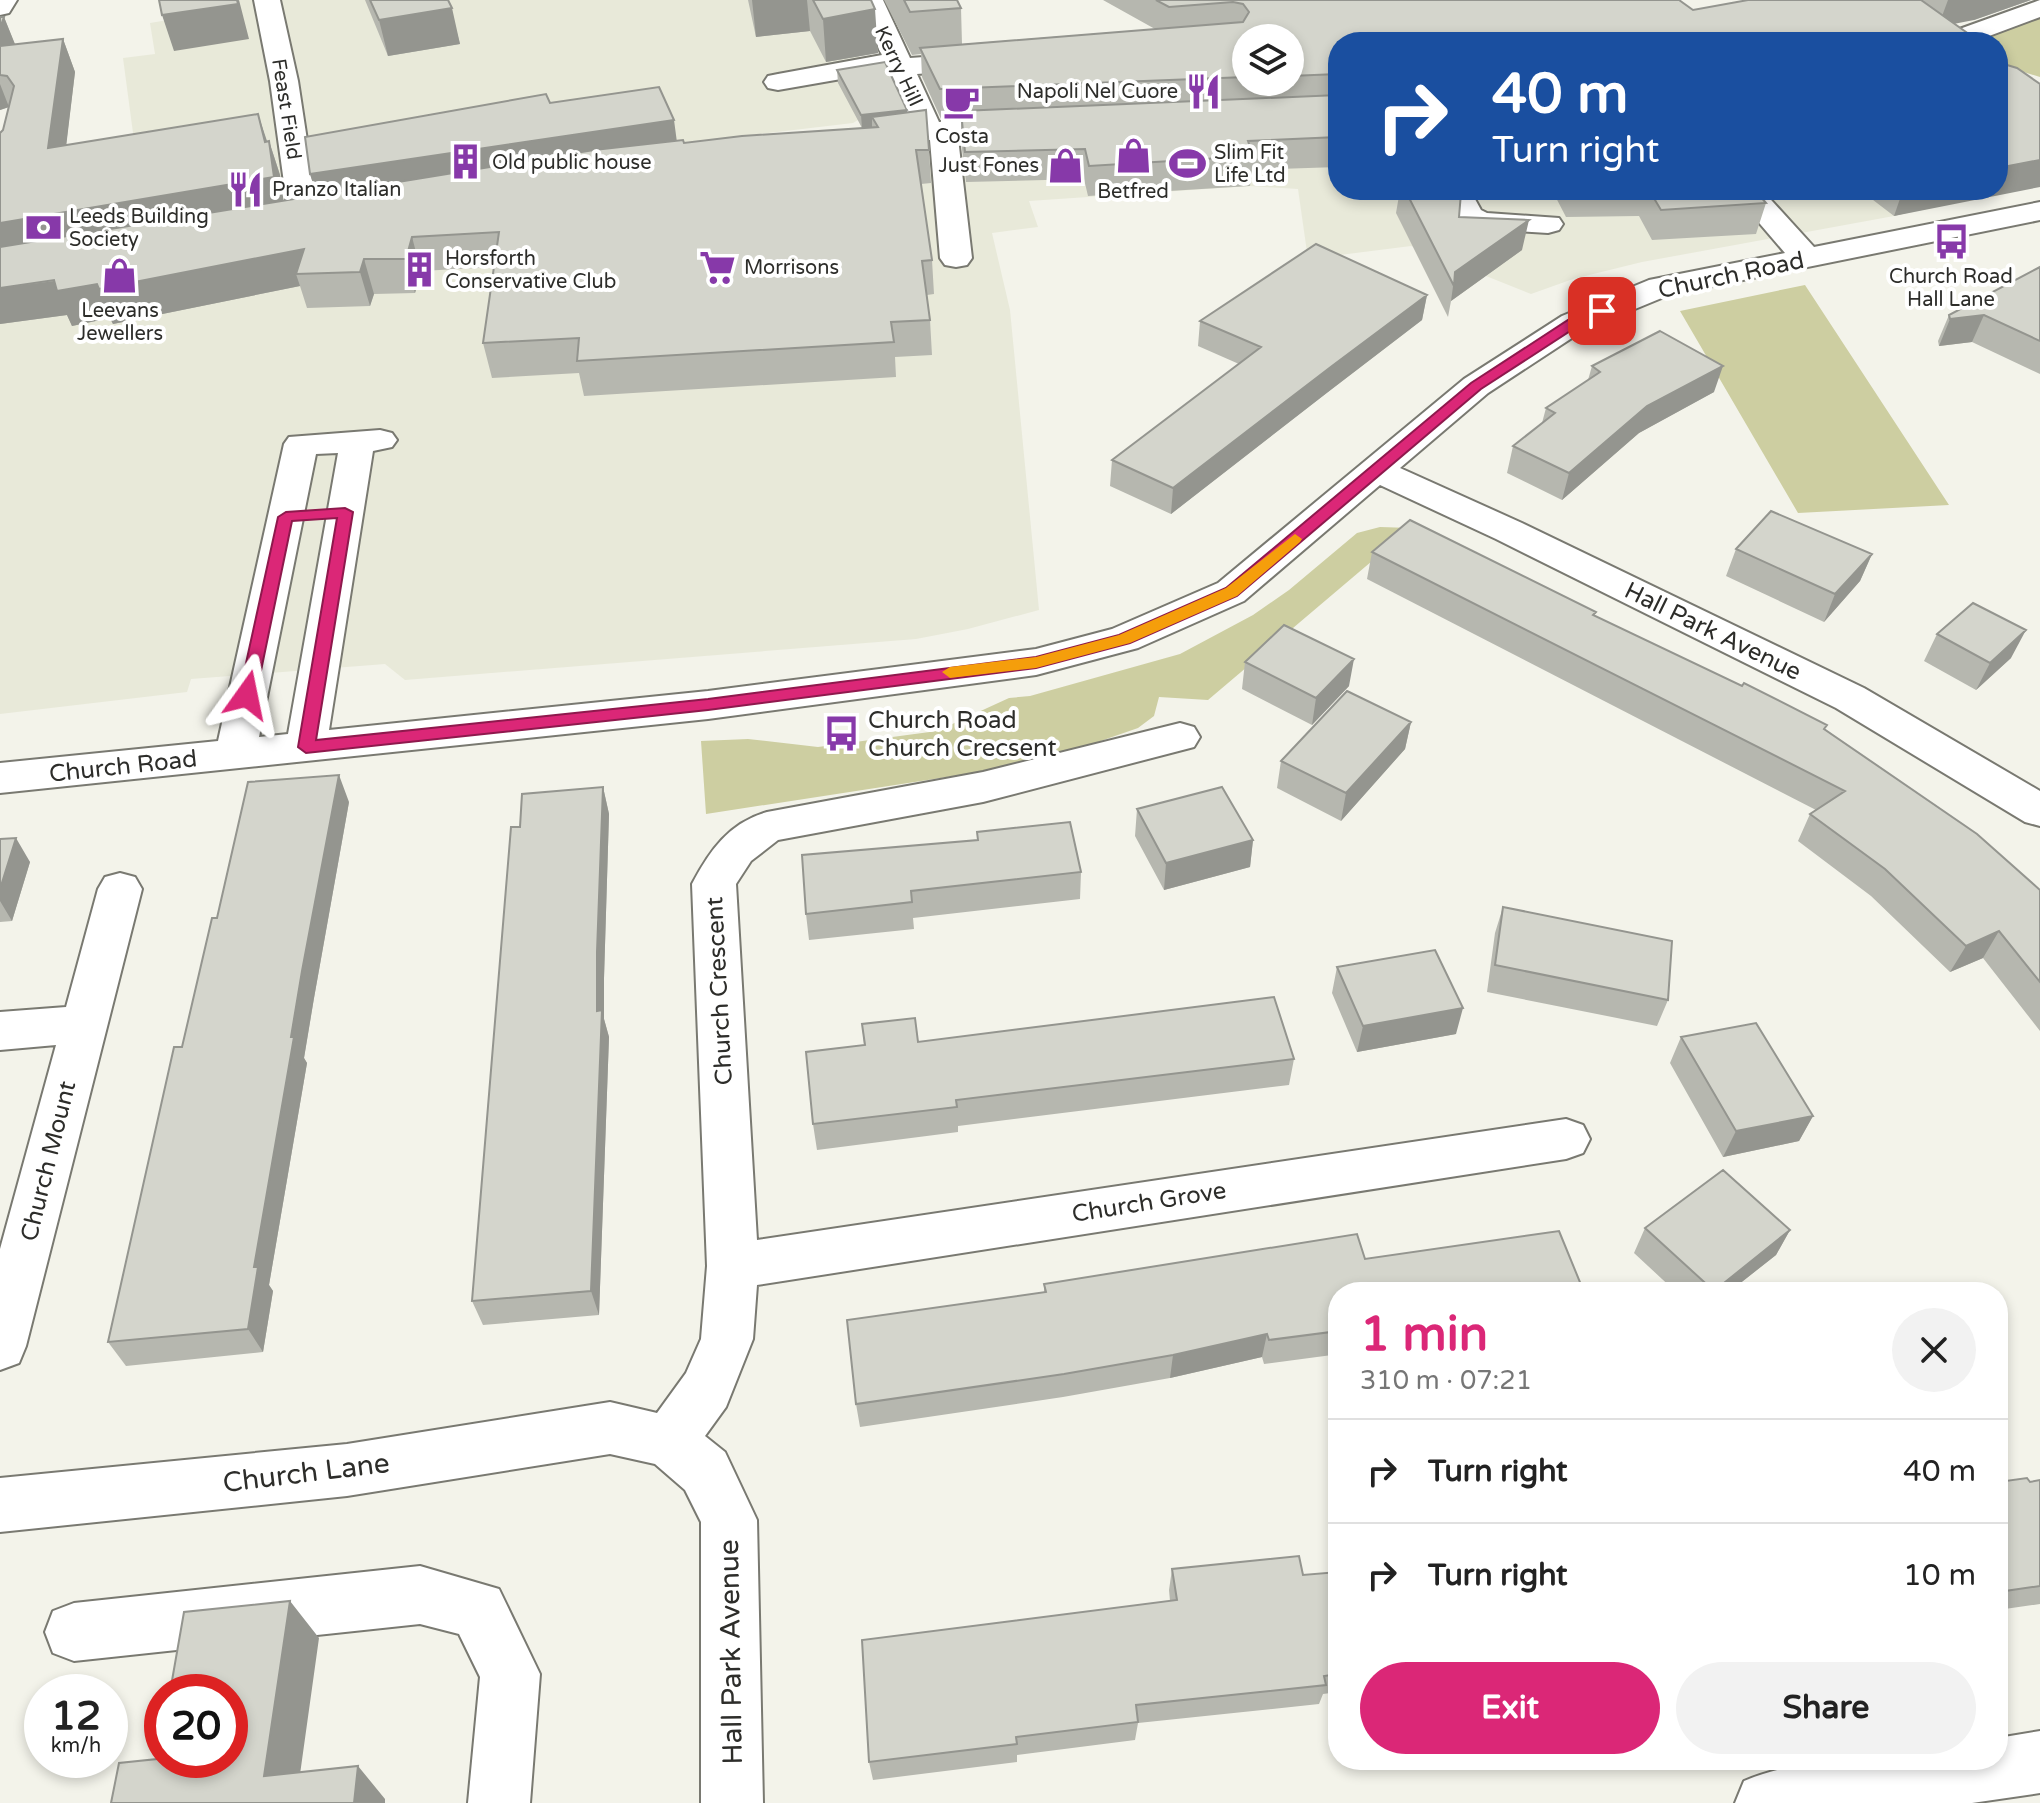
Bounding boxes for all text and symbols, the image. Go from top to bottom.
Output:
street label: Kerry Hill [869,22,927,110]
map controls [1232,24,1304,96]
button: layers [1232,24,1304,96]
street label: Feast Field [266,57,306,161]
text: 40 m [1492,61,1628,128]
icon: right [1360,64,1464,168]
restaurant icon: Napoli Nel Cuore [1185,72,1223,110]
place label: Napoli Nel Cuore [1017,80,1178,104]
cafe icon: Costa [943,82,981,120]
place label: Costa [935,125,989,149]
text: Turn right [1492,129,1659,172]
shop icon: Betfred [1114,137,1152,175]
place label: Slim Fit Life Ltd [1214,141,1286,188]
building icon: Old public house [447,143,485,181]
sports icon: Slim Fit Life Ltd [1169,145,1207,183]
shop icon: Just Fones [1046,146,1084,184]
place label: Old public house [492,151,652,175]
place label: Just Fones [939,154,1039,178]
restaurant icon: Pranzo Italian [227,170,265,208]
place label: Pranzo Italian [272,178,401,202]
place label: Betfred [1097,180,1169,204]
place label: Leeds Building Society [69,205,209,252]
bank icon: Leeds Building Society [24,208,62,246]
bus stop icon: Church Road Hall Lane [1932,222,1970,260]
street label: Church Road [1655,246,1807,305]
place label: Horsforth Conservative Club [445,247,616,294]
supermarket icon: Morrisons [699,248,737,286]
building icon: Horsforth Conservative Club [400,250,438,288]
shop icon: Leevans Jewellers [101,256,139,294]
place label: Morrisons [744,256,839,280]
place label: Church Road Hall Lane [1889,265,2013,312]
pin [1568,277,1636,345]
icon: arrive [1580,289,1624,333]
place label: Leevans Jewellers [77,299,163,346]
street label: Hall Park Avenue [1620,576,1806,687]
position arrow [205,653,289,737]
place label: Church Road Church Crecsent [868,706,1057,763]
bus stop icon: Church Road Church Crecsent [823,715,861,753]
street label: Church Road [48,744,198,789]
street label: Church Crescent [700,896,739,1086]
street label: Church Mount [15,1078,82,1244]
street label: Church Grove [1070,1176,1228,1229]
text: 1 min [1360,1306,1488,1364]
button: close [1892,1308,1976,1392]
text: 310 m · 07:21 [1360,1365,1532,1396]
street label: Church Lane [221,1446,391,1500]
icon: right [1360,1449,1404,1493]
text: Turn right [1428,1453,1568,1490]
text: 40 m [1903,1453,1976,1490]
street label: Hall Park Avenue [712,1539,750,1765]
icon: right [1360,1553,1404,1597]
text: Turn right [1428,1557,1568,1594]
text: 10 m [1903,1557,1976,1594]
button: Exit [1360,1662,1660,1754]
button: Share [1676,1662,1976,1754]
speed limit sign: 20 [144,1674,248,1778]
text: 12 [51,1692,101,1740]
text: km/h [51,1734,101,1758]

